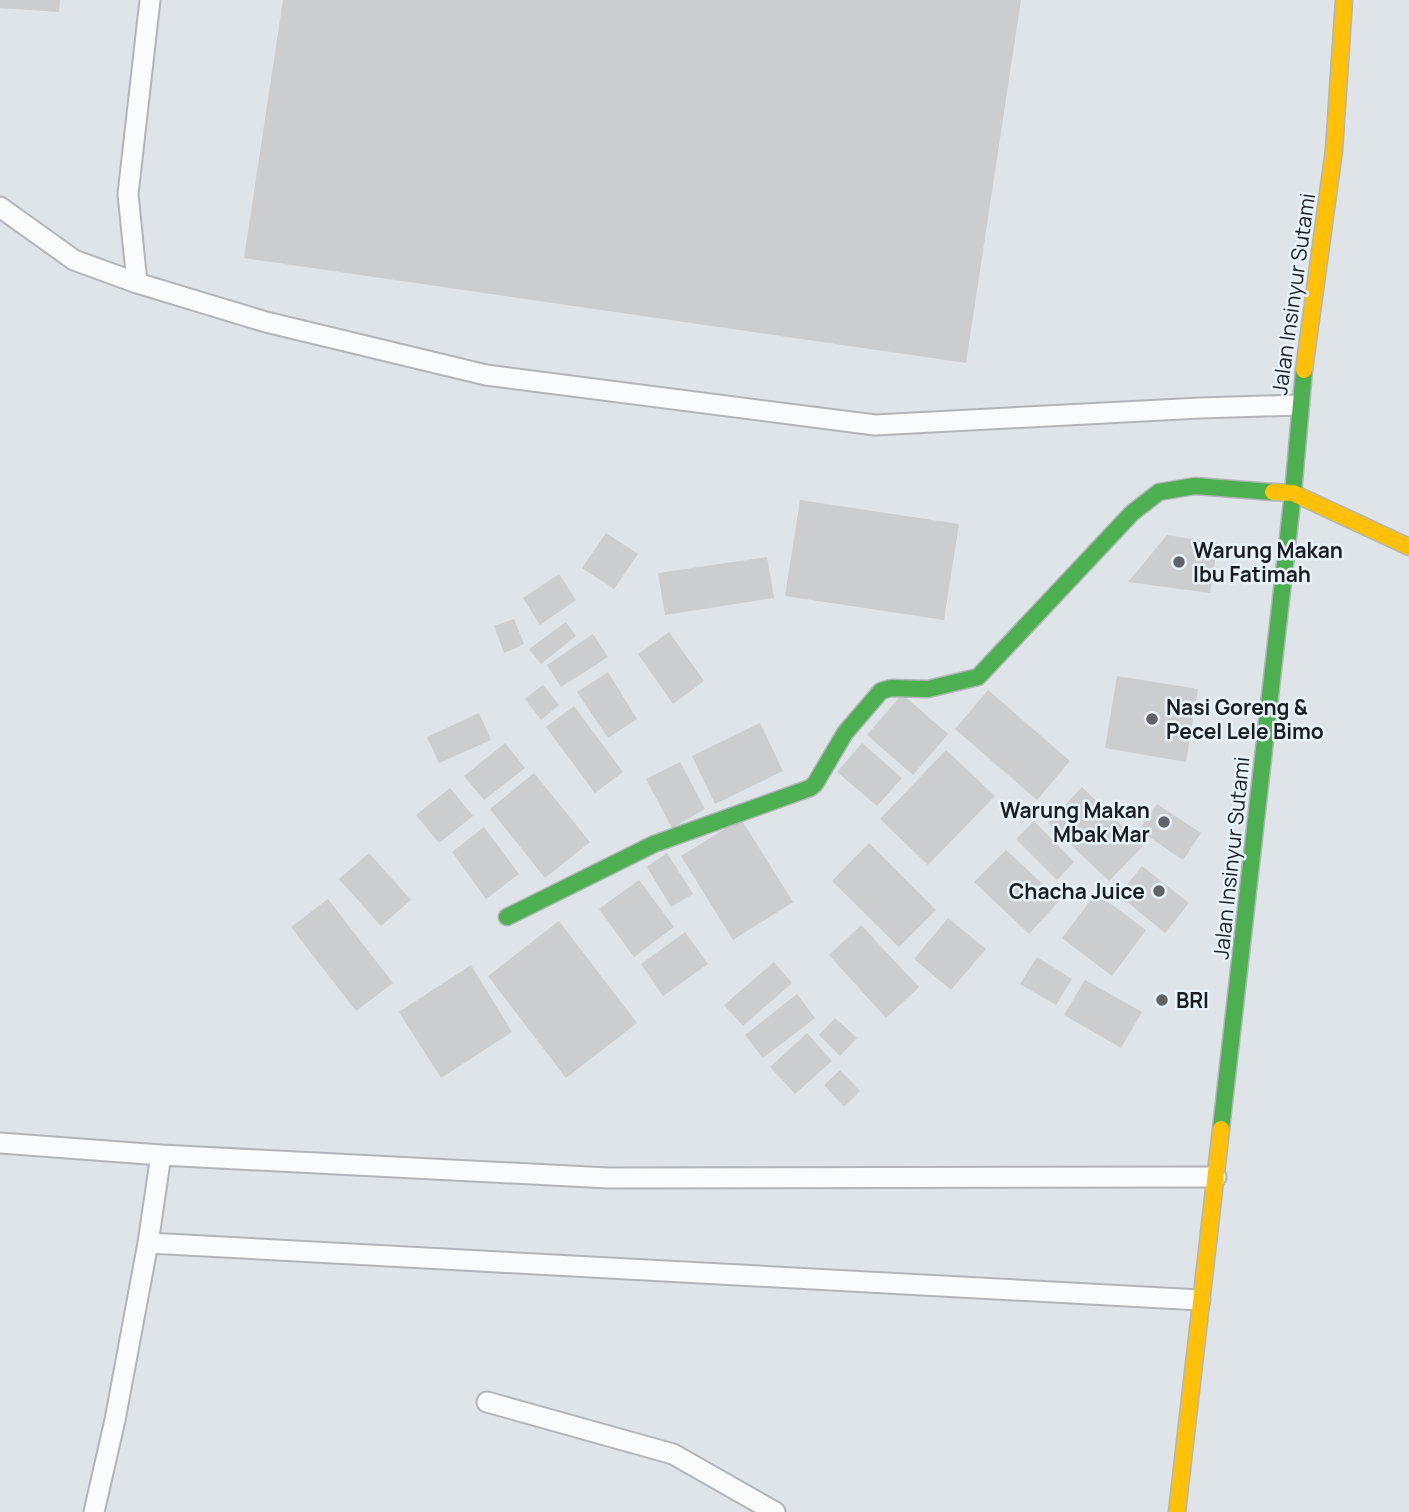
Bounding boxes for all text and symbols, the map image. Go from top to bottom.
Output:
street label: Jalan Insinyur Sutami [1265,191,1321,397]
place label: Warung Makan Ibu Fatimah [1193,536,1343,588]
marker: Warung Makan Ibu Fatimah [1171,554,1187,570]
place label: Nasi Goreng & Pecel Lele Bimo [1166,693,1324,745]
marker: Nasi Goreng & Pecel Lele Bimo [1144,711,1160,727]
street label: Jalan Insinyur Sutami [1206,755,1256,961]
place label: Warung Makan Mbak Mar [1000,796,1150,848]
marker: Warung Makan Mbak Mar [1156,814,1172,830]
place label: Chacha Juice [1009,877,1145,905]
marker: Chacha Juice [1151,883,1167,899]
place label: BRI [1176,986,1209,1014]
marker: BRI [1154,992,1170,1008]

